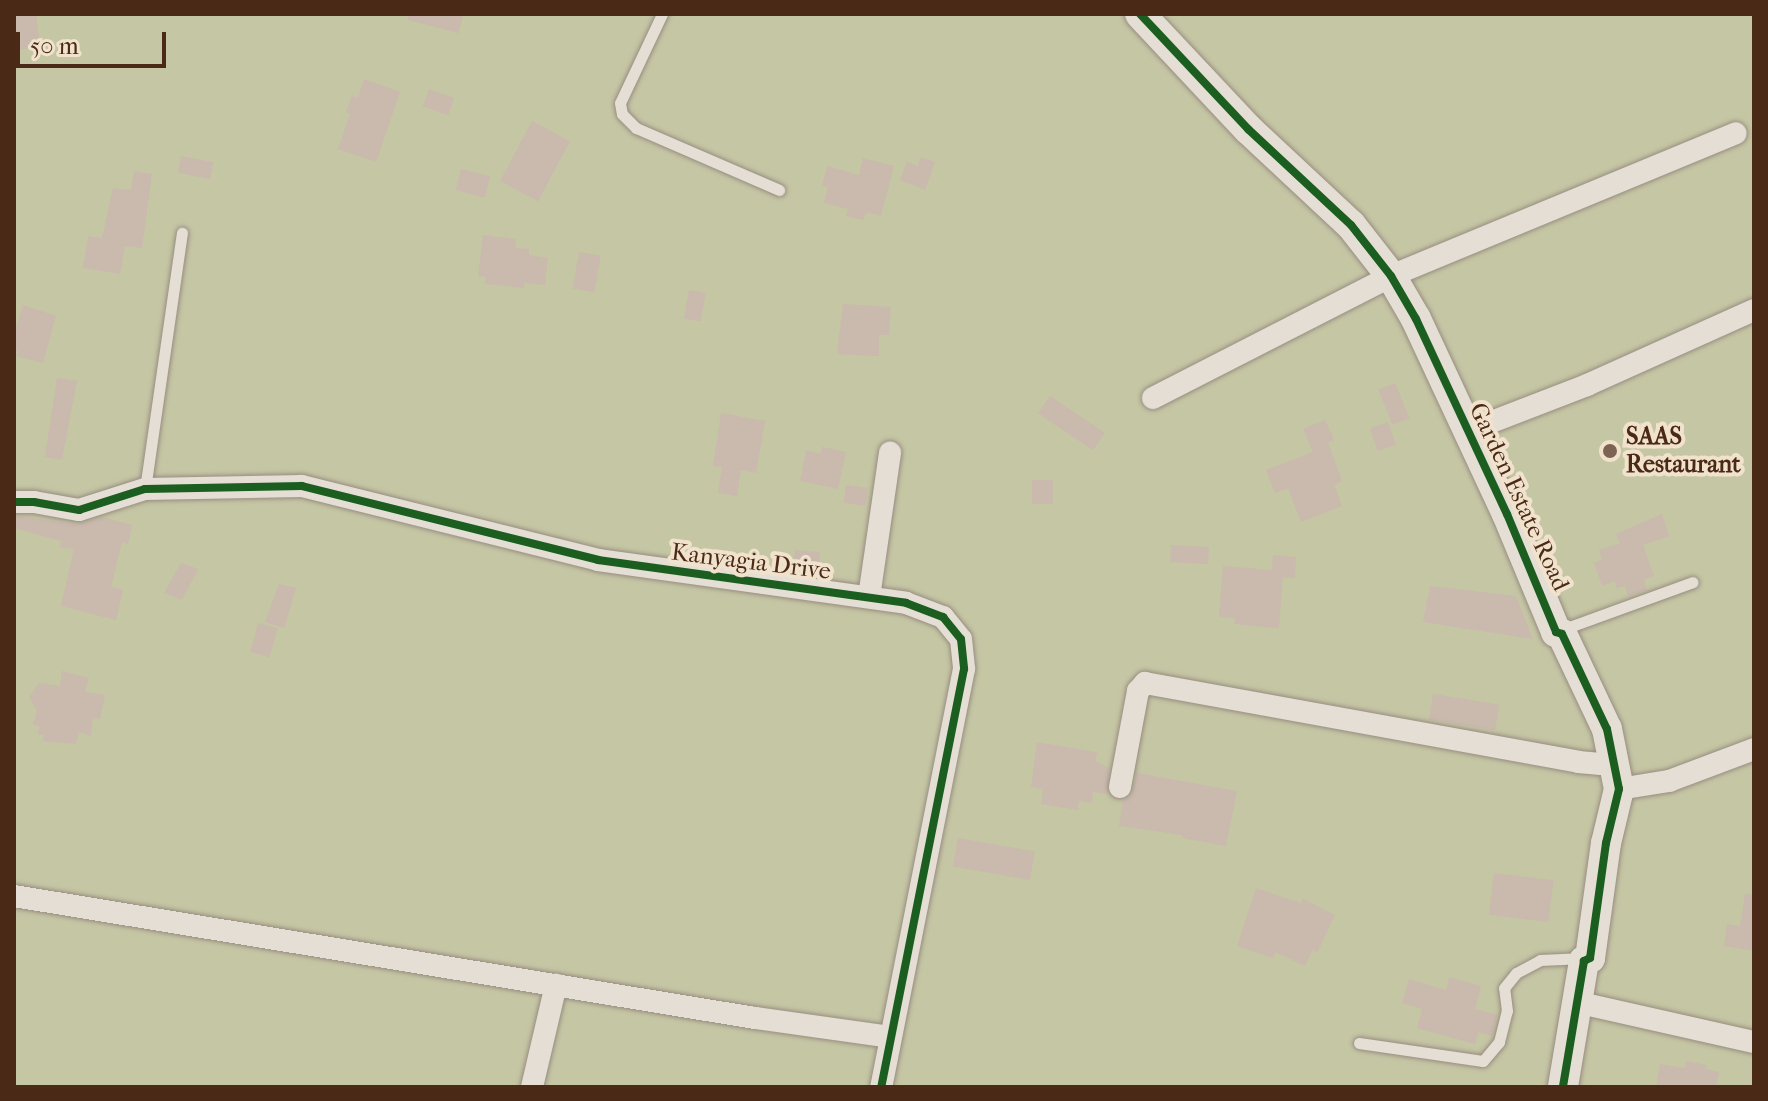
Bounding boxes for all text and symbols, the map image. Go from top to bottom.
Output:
scale bar [20,16,170,66]
text: 50 m [30,32,79,60]
street label: Garden Estate Road [1463,398,1575,596]
place label: SAAS Restaurant [1626,423,1741,479]
marker: SAAS Restaurant [1601,442,1619,460]
street label: Kanyagia Drive [670,538,832,586]

